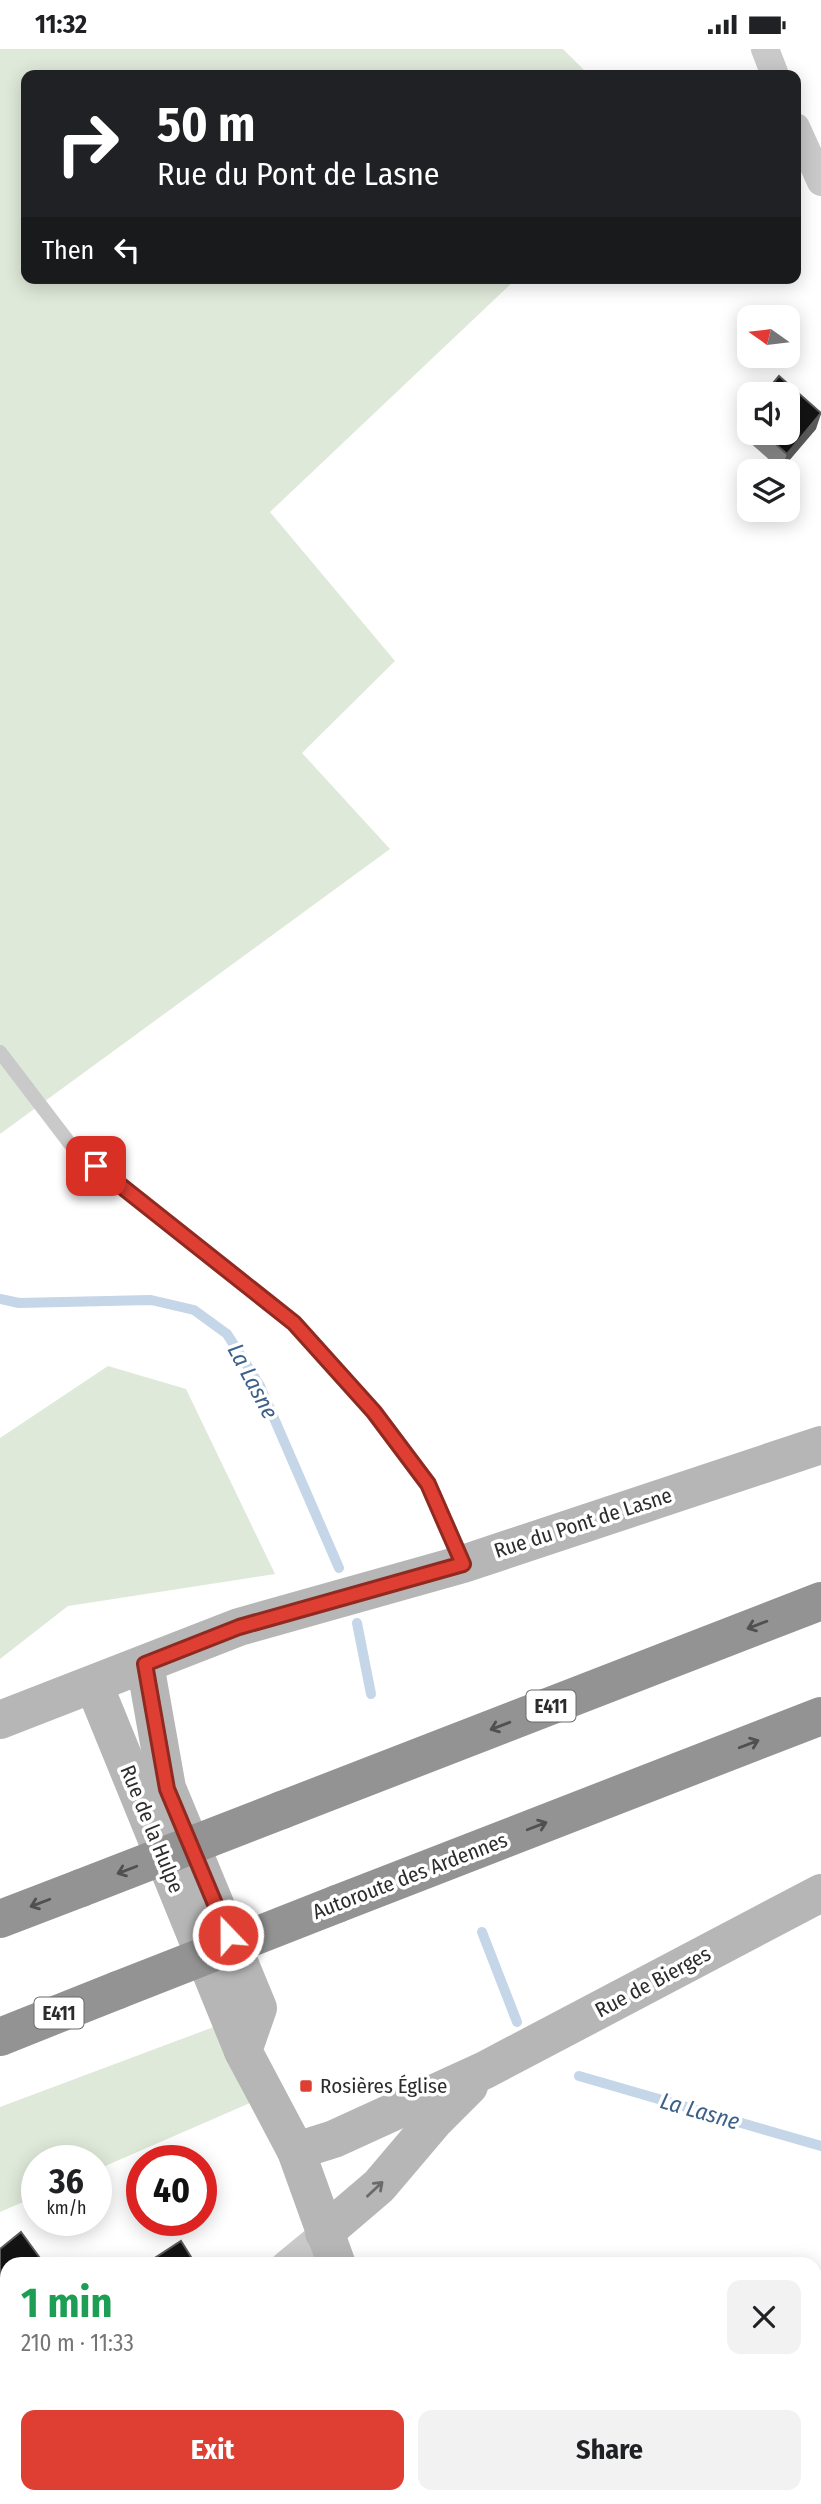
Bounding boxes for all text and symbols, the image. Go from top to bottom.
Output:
text: 11:32 [35,9,87,40]
text: 50 m [157,95,255,154]
icon: right [42,98,133,189]
text: Rue du Pont de Lasne [157,155,440,193]
icon: left [108,231,146,269]
text: Then [42,235,94,266]
north arrow [737,305,800,367]
map controls [737,305,800,522]
button: sound [737,382,800,445]
button: layers [737,459,800,522]
pin [66,1136,126,1196]
icon: arrive [77,1147,115,1185]
water label: La Lasne [222,1339,284,1423]
street label: Rue du Pont de Lasne [491,1482,675,1564]
one-way arrow [747,1620,769,1633]
road number: E411 [526,1691,576,1721]
one-way arrow [489,1720,511,1733]
one-way arrow [738,1736,760,1749]
street label: Rue de la Hulpe [115,1761,189,1897]
one-way arrow [526,1819,548,1832]
street label: Autoroute des Ardennes [309,1827,511,1925]
one-way arrow [116,1865,138,1877]
one-way arrow [30,1898,52,1911]
position arrow [191,1898,265,1972]
street label: Rue de Bierges [591,1941,715,2023]
road number: E411 [34,1997,84,2029]
place label: Rosières Église [320,2073,447,2099]
marker: Rosières Église [298,2078,314,2094]
water label: La Lasne [657,2086,743,2136]
speed limit sign: 40 [126,2145,217,2236]
text: 36 [49,2160,84,2202]
one-way arrow [366,2180,383,2197]
text: km/h [46,2197,87,2219]
text: 1 min [21,2278,112,2328]
button: close [727,2280,801,2354]
text: 210 m · 11:33 [21,2329,134,2357]
button: Exit [21,2410,404,2490]
button: Share [418,2410,801,2490]

